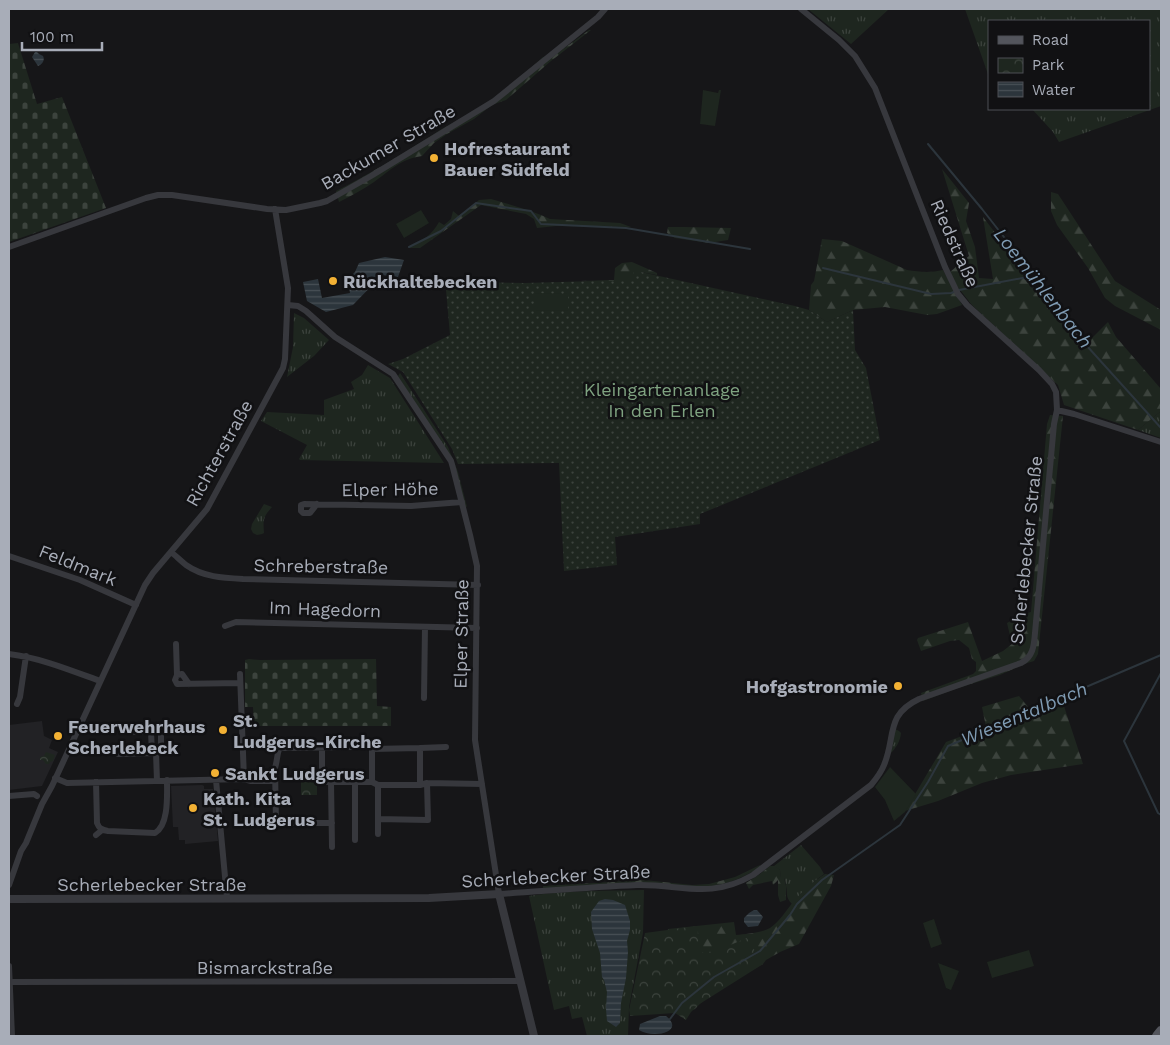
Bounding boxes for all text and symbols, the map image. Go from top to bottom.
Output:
scale bar [22,20,102,52]
legend [988,20,1150,110]
text: 100 m [30,28,74,46]
text: Road [1032,31,1069,49]
text: Park [1032,56,1065,74]
text: Water [1032,81,1075,99]
street label: Backumer Straße [317,100,459,194]
place label: Hofrestaurant Bauer Südfeld [444,138,570,180]
marker: Hofrestaurant Bauer Südfeld [428,152,440,164]
street label: Riedstraße [926,196,984,290]
water label: Loemühlenbach [989,223,1097,353]
place label: Rückhaltebecken [343,271,498,292]
marker: Rückhaltebecken [327,275,339,287]
park label: Kleingartenanlage In den Erlen [584,379,740,421]
street label: Richterstraße [181,396,257,510]
street label: Scherlebecker Straße [1006,455,1046,645]
street label: Elper Höhe [341,478,439,500]
street label: Feldmark [36,540,120,590]
street label: Schreberstraße [254,554,388,578]
street label: Elper Straße [450,579,472,689]
street label: Im Hagedorn [268,597,382,621]
place label: Hofgastronomie [746,676,888,697]
water label: Wiesentalbach [957,677,1091,751]
marker: Hofgastronomie [892,680,904,692]
place label: St. Ludgerus-Kirche [233,710,382,752]
place label: Feuerwehrhaus Scherlebeck [68,716,206,758]
marker: St. Ludgerus-Kirche [217,724,229,736]
marker: Feuerwehrhaus Scherlebeck [52,730,64,742]
place label: Sankt Ludgerus [225,763,365,784]
marker: Sankt Ludgerus [209,767,221,779]
place label: Kath. Kita St. Ludgerus [203,788,316,830]
marker: Kath. Kita St. Ludgerus [187,802,199,814]
street label: Scherlebecker Straße [461,861,651,891]
street label: Scherlebecker Straße [57,874,247,895]
street label: Bismarckstraße [197,957,333,978]

